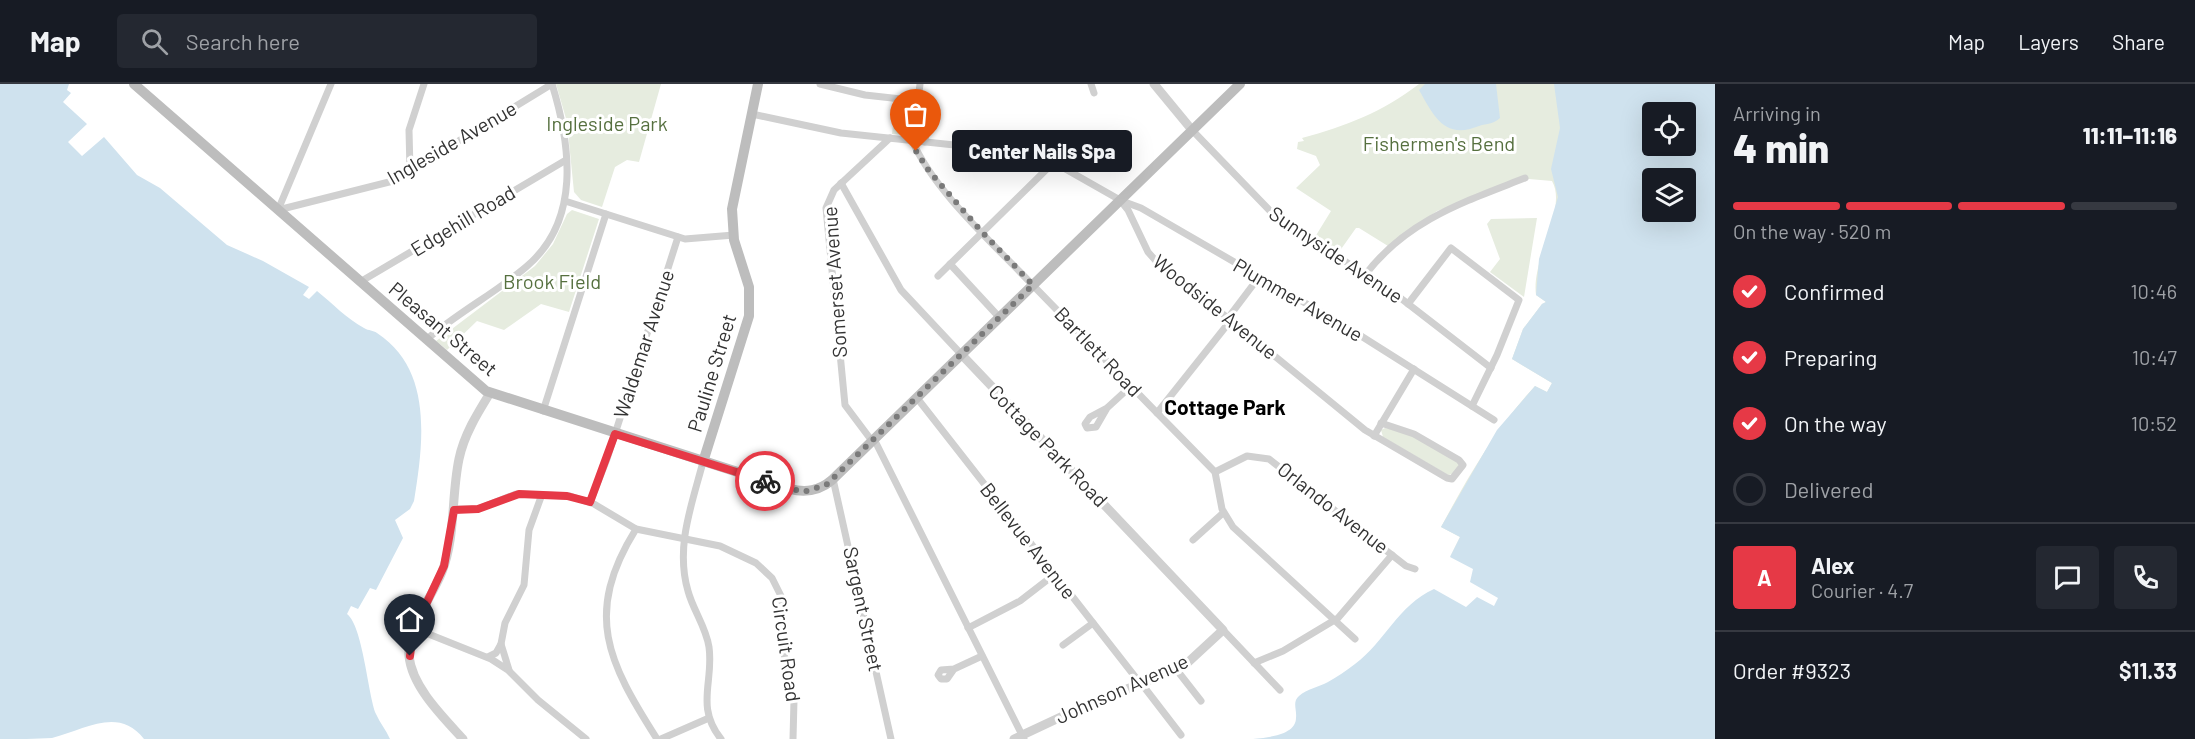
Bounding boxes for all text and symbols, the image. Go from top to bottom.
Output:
search box [117,14,537,68]
text: Map [30,24,81,58]
icon: search [138,25,171,58]
text: Search here [186,28,300,54]
text: Map [1948,29,1985,54]
text: Layers [2018,29,2079,54]
text: Share [2112,29,2165,54]
pin [890,89,941,151]
street label: Ingleside Avenue [382,95,521,189]
icon: bag [899,98,932,131]
text: Arriving in [1733,101,1821,125]
map controls [1642,102,1696,222]
button: locate [1642,102,1696,156]
park label: Ingleside Park [546,111,668,135]
text: 11:11–11:16 [2083,122,2177,148]
text: 4 min [1733,124,1829,171]
callout: Center Nails Spa [952,130,1132,172]
park label: Fishermen's Bend [1363,131,1515,155]
text: Center Nails Spa [969,139,1115,163]
button: layers [1642,168,1696,222]
street label: Edgehill Road [406,180,519,261]
street label: Sunnyside Avenue [1265,201,1408,308]
street label: Somerset Avenue [817,205,851,359]
text: On the way · 520 m [1733,219,1891,243]
street label: Woodside Avenue [1149,249,1283,364]
street label: Plummer Avenue [1229,252,1368,346]
street label: Waldemar Avenue [608,266,678,421]
park label: Brook Field [503,269,601,293]
icon: check [1733,275,1766,308]
street label: Pleasant Street [385,276,503,380]
text: Confirmed [1784,278,1884,304]
text: 10:46 [2131,279,2177,303]
street label: Bartlett Road [1050,301,1147,401]
street label: Pauline Street [682,311,740,435]
icon: check [1733,341,1766,374]
text: Preparing [1784,344,1877,370]
text: 10:47 [2132,345,2177,369]
street label: Cottage Park Road [984,379,1113,511]
district label: Cottage Park [1164,394,1286,419]
icon: check [1733,407,1766,440]
text: On the way [1784,410,1887,436]
text: 10:52 [2131,411,2177,435]
courier [735,451,795,511]
street label: Orlando Avenue [1273,456,1394,558]
icon: bike [749,465,782,498]
text: Delivered [1784,476,1873,502]
street label: Bellevue Avenue [976,477,1082,603]
street label: Sargent Street [839,544,889,673]
button: chat [2036,546,2099,609]
button: phone [2114,546,2177,609]
text: Alex [1811,552,1854,578]
text: A [1757,564,1772,590]
text: Courier · 4.7 [1811,578,1913,602]
pin [384,594,435,656]
street label: Circuit Road [768,595,806,703]
icon: home [393,603,426,636]
street label: Johnson Avenue [1051,648,1192,728]
text: Order #9323 [1733,657,1851,683]
text: $11.33 [2119,657,2177,683]

